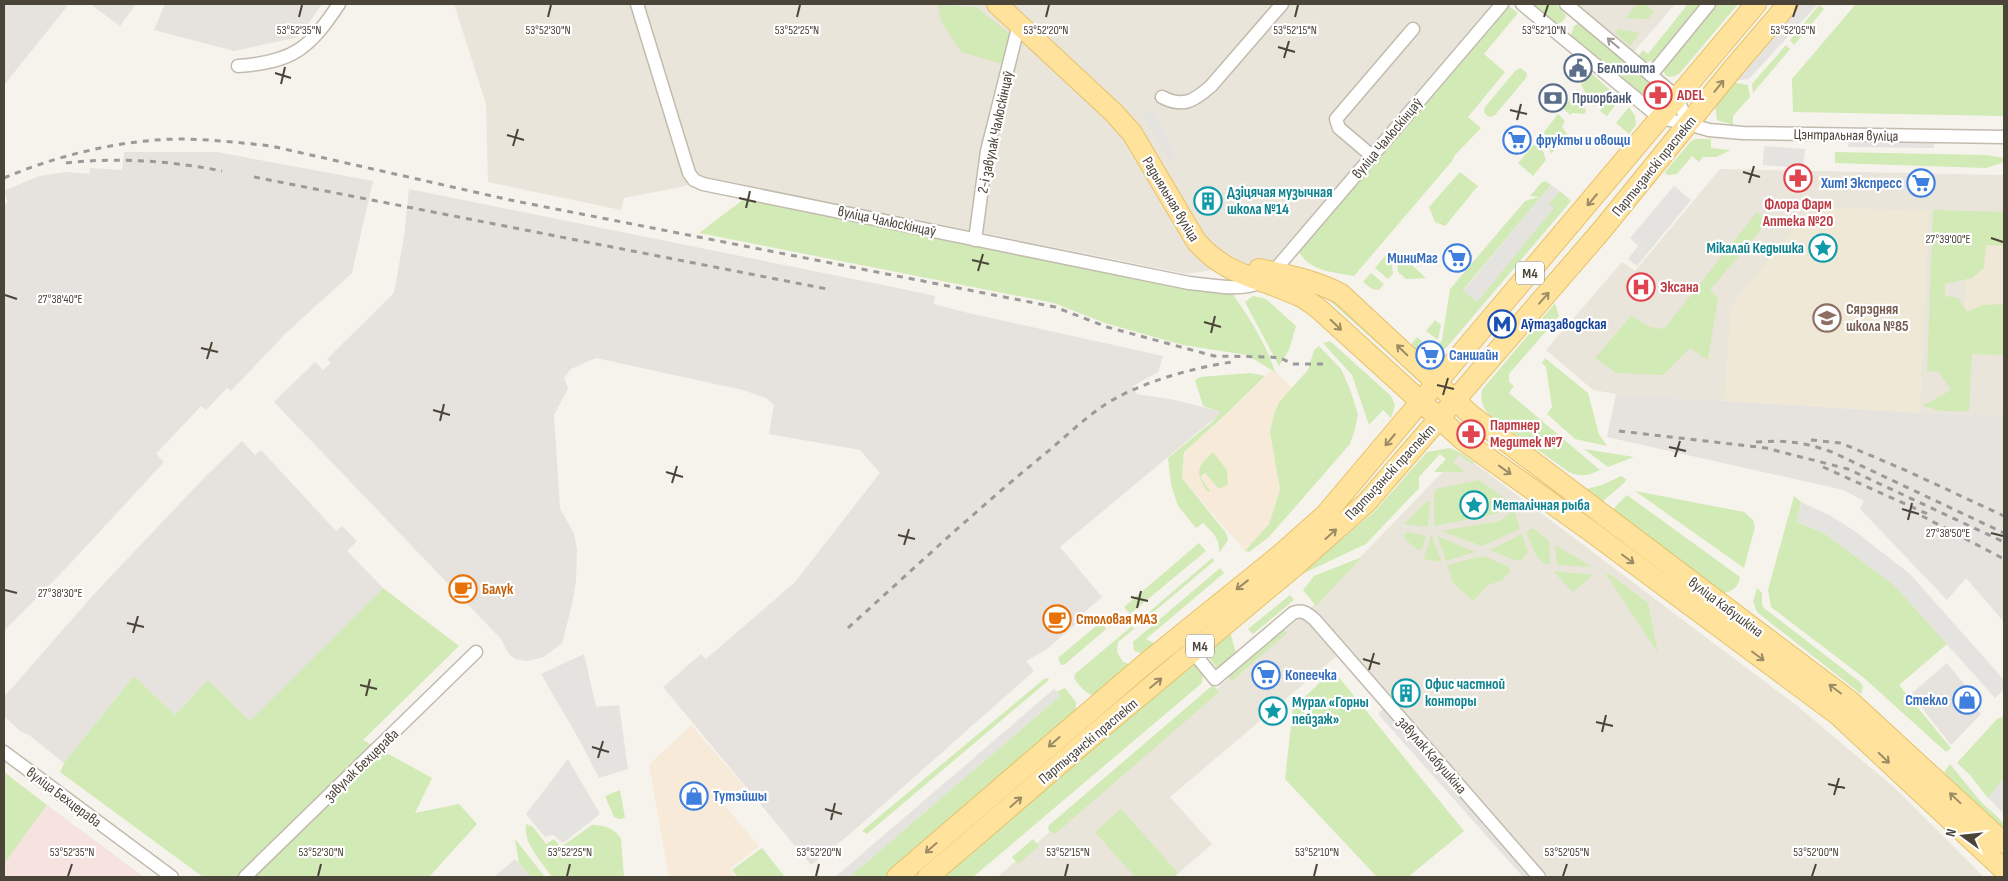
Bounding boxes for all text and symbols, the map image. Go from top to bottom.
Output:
text: 53°52'35"N [277,23,321,38]
text: 53°52'30"N [525,23,571,38]
text: 53°52'25"N [775,23,819,38]
text: 53°52'20"N [1024,23,1068,38]
text: 53°52'15"N [1273,23,1317,38]
text: 53°52'10"N [1522,23,1566,38]
text: 53°52'05"N [1771,23,1815,38]
one-way arrow [1606,37,1619,49]
public building icon: Белпошта [1563,53,1593,83]
place label: Белпошта [1597,59,1655,78]
street label: 2-і завулак Чалюскінцаў [973,69,1018,195]
one-way arrow [1713,79,1724,92]
pharmacy icon: ADEL [1643,80,1673,110]
bank icon: Приорбанк [1538,83,1568,113]
place label: ADEL [1676,86,1704,105]
place label: Приорбанк [1572,89,1632,108]
street label: вуліца Чалюскінцаў [1348,94,1427,183]
street label: Партызанскі праспект [1608,112,1701,221]
supermarket icon: фрукты и овощи [1502,125,1532,155]
street label: Цэнтральная вуліца [1793,125,1899,146]
place label: фрукты и овощи [1536,131,1630,150]
street label: Радыяльная вуліца [1138,153,1204,246]
pharmacy icon: Флора Фарм Аптека №20 [1783,163,1813,193]
supermarket icon: Хит! Экспресс [1906,168,1936,198]
place label: Хит! Экспресс [1820,174,1902,193]
place label: Дзіцячая музычная школа №14 [1227,183,1332,219]
building icon: Дзіцячая музычная школа №14 [1193,186,1223,216]
one-way arrow [1586,193,1597,206]
place label: Флора Фарм Аптека №20 [1762,195,1833,231]
street label: вуліца Чалюскінцаў [836,202,938,241]
text: 27°39'00"E [1925,232,1971,247]
place icon: Мікалай Кедышка [1808,233,1838,263]
place label: Мікалай Кедышка [1706,239,1804,258]
supermarket icon: МиниМаг [1442,243,1472,273]
place label: МиниМаг [1387,249,1438,268]
road number: М4 [1516,262,1544,284]
hospital icon: Эксана [1626,272,1656,302]
place label: Эксана [1660,278,1699,297]
one-way arrow [1538,291,1550,304]
text: 27°38'40"E [38,292,82,307]
place label: Сярэдняя школа №85 [1846,300,1909,336]
school or university icon: Сярэдняя школа №85 [1812,303,1842,333]
metro station icon: Аўтазаводская [1487,309,1517,339]
place label: Аўтазаводская [1520,315,1607,334]
one-way arrow [1329,319,1342,331]
supermarket icon: Саншайн [1415,340,1445,370]
one-way arrow [1396,344,1408,356]
place label: Саншайн [1449,346,1498,365]
place label: Партнер Медитек №7 [1490,416,1563,452]
pharmacy icon: Партнер Медитек №7 [1456,419,1486,449]
street label: Партызанскі праспект [1341,420,1440,524]
one-way arrow [1384,433,1395,446]
one-way arrow [1498,465,1512,475]
place icon: Металічная рыба [1459,490,1489,520]
place label: Металічная рыба [1493,496,1590,515]
text: 27°38'50"E [1926,526,1970,541]
one-way arrow [1325,528,1338,540]
one-way arrow [1621,554,1635,564]
street label: вуліца Кабушкіна [1684,573,1767,642]
cafe icon: Балук [448,574,478,604]
one-way arrow [1236,579,1249,590]
place label: Балук [482,580,514,599]
text: 27°38'30"E [38,586,82,601]
cafe icon: Столовая МАЗ [1042,604,1072,634]
place label: Столовая МАЗ [1076,610,1157,629]
road number: М4 [1186,634,1214,658]
one-way arrow [1751,651,1765,661]
supermarket icon: Копеечка [1251,660,1281,690]
place label: Копеечка [1285,666,1337,685]
place label: Офис частной конторы [1425,675,1505,711]
one-way arrow [1149,677,1162,688]
building icon: Офис частной конторы [1391,678,1421,708]
one-way arrow [1829,684,1842,695]
shop icon: Стекло [1952,685,1982,715]
place label: Стекло [1905,691,1948,710]
place label: Мурал «Горны пейзаж» [1292,693,1369,729]
street label: Партызанскі праспект [1035,694,1142,789]
place icon: Мурал «Горны пейзаж» [1258,696,1288,726]
street label: завулак Кабушкіна [1393,713,1471,798]
street label: завулак Бехцерава [320,725,403,806]
one-way arrow [1048,736,1061,747]
one-way arrow [1877,752,1890,764]
street label: вуліца Бехцерава [22,763,105,832]
shop icon: Тутэйшы [679,781,709,811]
place label: Тутэйшы [713,787,767,806]
one-way arrow [1949,792,1962,804]
one-way arrow [1010,796,1023,807]
north arrow [1938,811,1988,861]
text: N [1942,827,1960,839]
one-way arrow [925,842,938,853]
text: 53°52'35"N [50,845,94,860]
text: 53°52'30"N [298,845,344,860]
text: 53°52'25"N [548,845,592,860]
text: 53°52'20"N [797,845,841,860]
text: 53°52'15"N [1046,845,1090,860]
text: 53°52'10"N [1295,845,1339,860]
text: 53°52'05"N [1545,845,1589,860]
text: 53°52'00"N [1793,845,1839,860]

